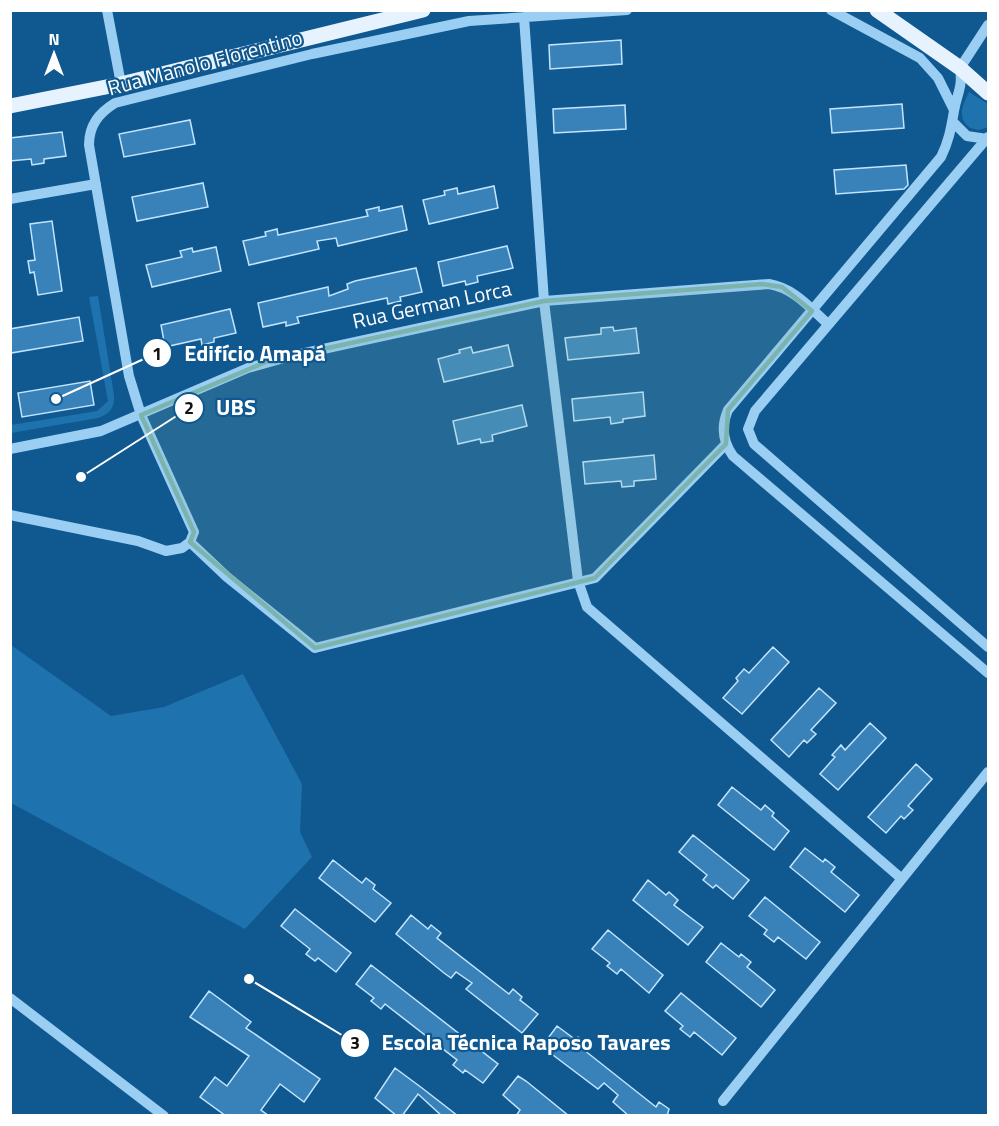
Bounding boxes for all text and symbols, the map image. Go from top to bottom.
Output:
street label: Rua Manolo Florentino [104,21,306,103]
north arrow [24,24,84,84]
text: N [48,27,60,51]
street label: Rua German Lorca [349,271,515,336]
callout: Edifício Amapá [142,333,338,373]
text: Edifício Amapá [184,336,326,370]
text: 1 [152,340,162,367]
callout: UBS [174,388,268,428]
text: UBS [216,390,256,424]
text: 2 [184,394,194,421]
callout: Escola Técnica Raposo Tavares [340,1023,683,1063]
text: Escola Técnica Raposo Tavares [381,1025,671,1059]
text: 3 [350,1029,360,1056]

